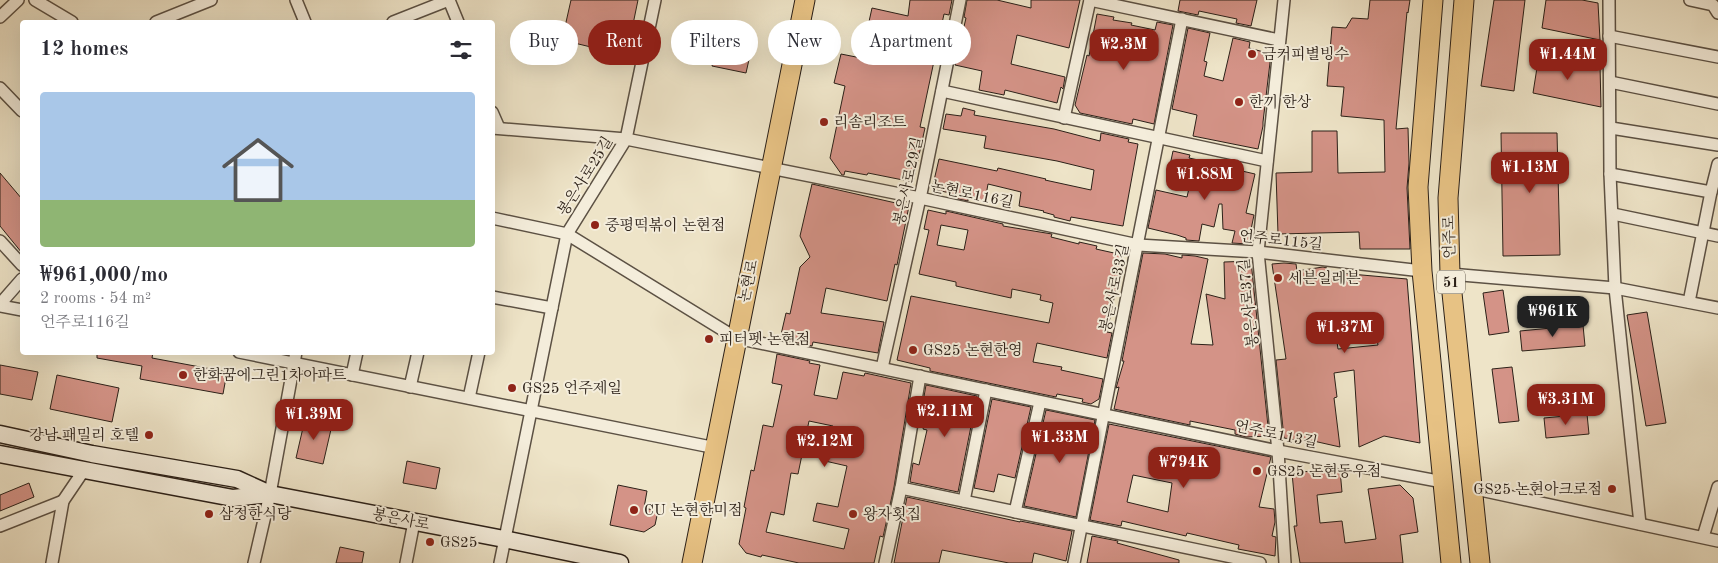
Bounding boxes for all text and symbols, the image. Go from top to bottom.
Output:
chip: Buy [510,20,578,65]
chip: Rent [588,20,661,65]
chip: Filters [671,20,758,65]
chip: New [768,20,841,65]
chip: Apartment [851,20,971,65]
pin: ₩2.3M [1089,28,1159,71]
icon: filters [447,36,475,64]
text: ₩2.3M [1101,37,1147,53]
pin: ₩1.44M [1527,38,1609,81]
text: 12 homes [40,39,128,60]
place label: 금커피별빙수 [1262,46,1349,63]
text: ₩1.44M [1540,47,1596,63]
marker: 금커피별빙수 [1246,48,1258,60]
place label: 한끼 한상 [1249,94,1312,111]
marker: 한끼 한상 [1233,96,1245,108]
place label: 리솜리조트 [834,114,907,131]
marker: 리솜리조트 [818,116,830,128]
icon: home [213,125,303,215]
street label: 봉은사로25길 [554,133,616,219]
street label: 봉은사로29길 [890,135,926,227]
pin: ₩1.13M [1489,152,1571,194]
pin: ₩1.88M [1164,158,1246,201]
text: ₩1.13M [1502,160,1558,176]
text: ₩1.88M [1177,167,1233,183]
street label: 논현로116길 [929,177,1015,212]
street label: 언주로 [1441,215,1458,259]
place label: 중평떡볶이 논현점 [605,216,725,234]
marker: 중평떡볶이 논현점 [589,219,601,231]
street label: 언주로115길 [1238,228,1324,253]
street label: 봉은사로33길 [1096,242,1132,334]
street label: 봉은사로37길 [1234,257,1262,349]
street label: 논현로 [736,258,761,304]
text: ₩961,000/mo [40,265,168,286]
place label: 세븐일레븐 [1288,269,1361,287]
road number: 51 [1437,270,1465,294]
marker: 세븐일레븐 [1272,272,1284,284]
text: 2 rooms · 54 m² [40,291,151,307]
pin: ₩961K [1518,296,1588,338]
text: ₩961K [1528,304,1578,320]
pin: ₩1.37M [1304,312,1386,354]
text: 언주로116길 [40,315,130,331]
text: ₩1.37M [1317,320,1373,336]
place label: 피터펫 논현점 [719,331,810,348]
marker: 피터펫 논현점 [703,333,715,345]
place label: GS25 논현한영 [923,342,1023,359]
marker: GS25 논현한영 [907,344,919,356]
place label: 한화꿈에그린1차아파트 [193,367,347,384]
marker: 한화꿈에그린1차아파트 [177,369,189,381]
place label: GS25 언주제일 [522,380,622,397]
marker: GS25 언주제일 [506,382,518,394]
pin: ₩3.31M [1525,384,1607,426]
text: ₩3.31M [1538,392,1594,408]
pin: ₩2.11M [904,396,986,438]
pin: ₩1.39M [273,398,355,441]
text: ₩2.11M [917,404,973,420]
text: ₩1.39M [286,407,342,423]
street label: 언주로113길 [1233,417,1319,452]
pin: ₩1.33M [1019,422,1101,464]
pin: ₩2.12M [784,426,866,468]
place label: 강남 패밀리 호텔 [29,427,139,444]
marker: 강남 패밀리 호텔 [143,429,155,441]
text: ₩1.33M [1032,430,1088,446]
text: ₩2.12M [797,434,853,450]
pin: ₩794K [1149,446,1219,489]
text: ₩794K [1159,455,1209,471]
place label: GS25 논현동우점 [1267,463,1381,480]
marker: GS25 논현동우점 [1251,465,1263,477]
place label: GS25 논현아크로점 [1473,481,1602,498]
marker: GS25 논현아크로점 [1606,483,1618,495]
place label: CU 논현한미점 [644,502,742,519]
marker: CU 논현한미점 [628,504,640,516]
street label: 봉은사로 [371,505,432,533]
place label: 삼정한식당 [219,506,292,523]
place label: 왕자횟집 [863,506,921,523]
marker: 삼정한식당 [203,508,215,520]
marker: 왕자횟집 [847,508,859,520]
marker: GS25 [424,536,436,548]
place label: GS25 [440,536,478,551]

